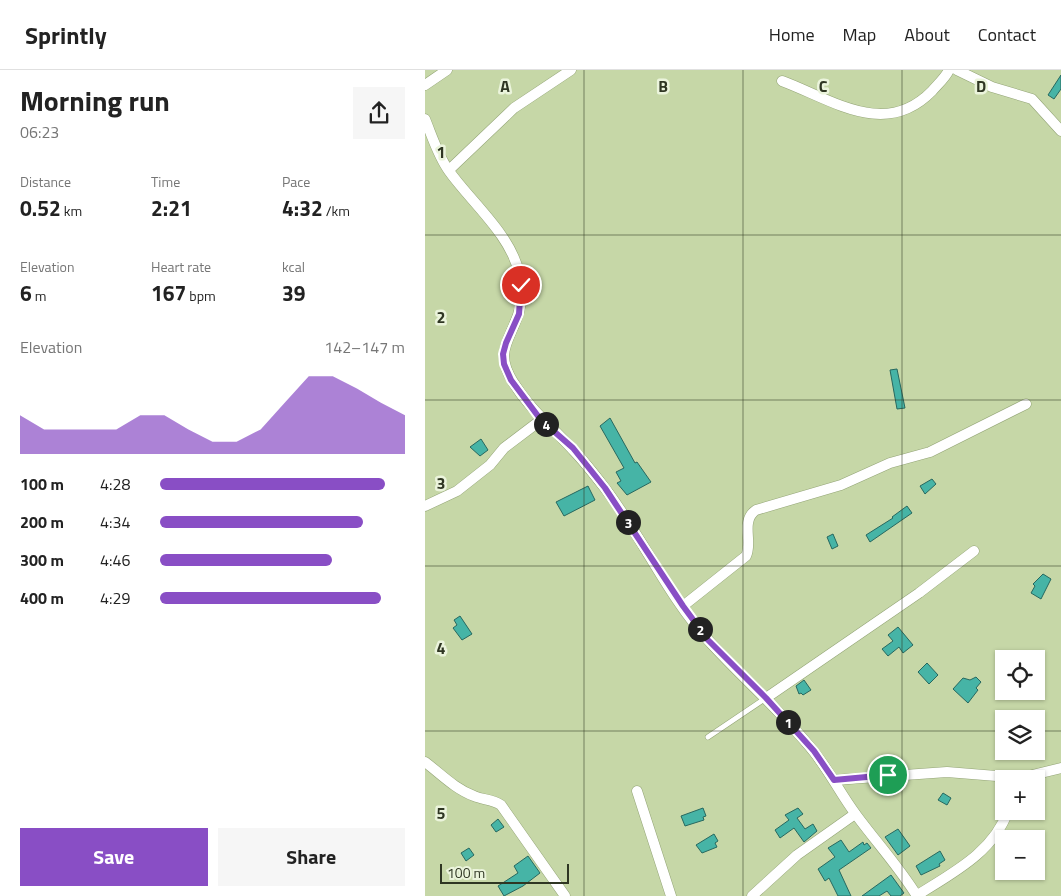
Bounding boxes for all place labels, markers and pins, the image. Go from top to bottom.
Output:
pin [500,264,542,306]
pin: 4 [533,412,559,436]
pin: 3 [615,510,641,534]
pin: 2 [687,616,713,642]
pin: 1 [775,710,801,734]
pin [867,754,909,796]

